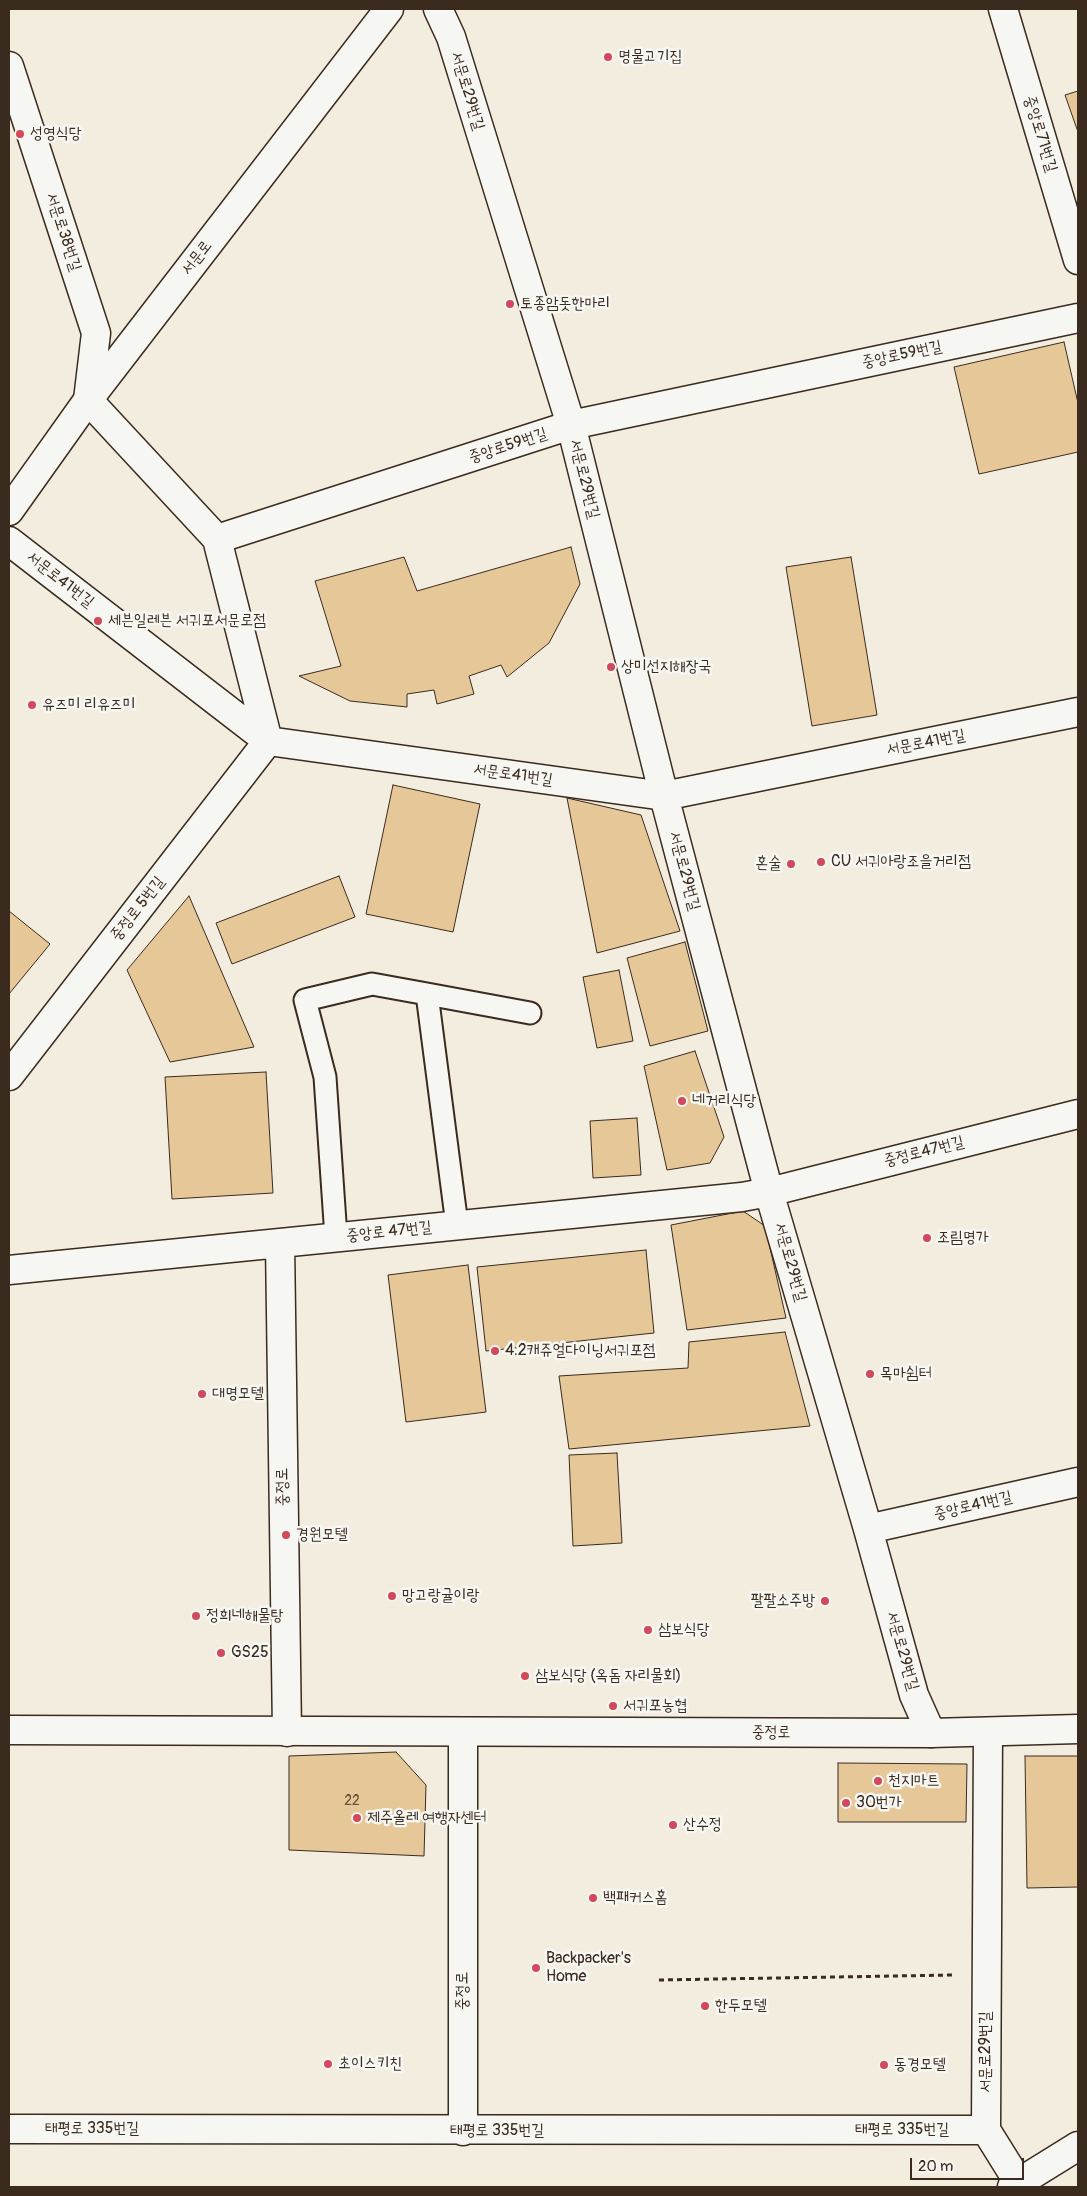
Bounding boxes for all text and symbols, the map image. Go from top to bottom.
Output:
place label: 명물고기집 [618,47,682,67]
street label: 서문로29번길 [446,49,488,133]
marker: 명물고기집 [602,51,614,63]
street label: 중앙로71번길 [1019,93,1061,175]
place label: 성영식당 [30,124,82,144]
marker: 성영식당 [14,128,26,140]
street label: 서문로38번길 [41,190,85,274]
street label: 서문로 [178,237,216,279]
place label: 토종암돗한마리 [520,294,610,314]
marker: 토종암돗한마리 [504,298,516,310]
street label: 중앙로59번길 [860,337,944,373]
street label: 중앙로59번길 [466,424,550,468]
street label: 서문로29번길 [565,437,603,521]
street label: 서문로41번길 [23,548,97,612]
place label: 세븐일레븐 서귀포서문로점 [108,611,266,631]
marker: 세븐일레븐 서귀포서문로점 [92,615,104,627]
place label: 상미선지해장국 [621,657,711,677]
marker: 상미선지해장국 [605,661,617,673]
place label: 유즈미 리유즈미 [42,695,136,715]
marker: 유즈미 리유즈미 [26,699,38,711]
street label: 서문로41번길 [885,726,967,760]
street label: 서문로41번길 [472,760,554,790]
street label: 서문로29번길 [664,829,704,913]
place label: CU 서귀아랑조을거리점 [831,852,971,872]
place label: 혼술 [755,854,781,874]
marker: CU 서귀아랑조을거리점 [815,856,827,868]
marker: 혼술 [785,858,797,870]
street label: 중정로 5번길 [107,873,169,945]
place label: 네거리식당 [692,1091,756,1111]
marker: 네거리식당 [676,1095,688,1107]
street label: 중정로47번길 [882,1133,966,1171]
street label: 중앙로 47번길 [345,1218,433,1246]
street label: 서문로29번길 [770,1220,810,1304]
place label: 조림명가 [937,1228,989,1248]
marker: 조림명가 [921,1232,933,1244]
place label: 4.2캐쥬얼다이닝서귀포점 [505,1341,655,1361]
marker: 4.2캐쥬얼다이닝서귀포점 [489,1345,501,1357]
place label: 목마쉼터 [880,1364,932,1384]
marker: 목마쉼터 [864,1368,876,1380]
place label: 대명모텔 [212,1384,264,1404]
marker: 대명모텔 [196,1388,208,1400]
street label: 중정로 [273,1468,293,1506]
street label: 중앙로41번길 [932,1488,1014,1524]
place label: 경원모텔 [296,1525,348,1545]
marker: 경원모텔 [280,1529,292,1541]
place label: 망고랑귤이랑 [402,1586,479,1606]
marker: 망고랑귤이랑 [386,1590,398,1602]
place label: 팔팔소주방 [751,1591,815,1611]
marker: 팔팔소주방 [819,1595,831,1607]
place label: 정희네해물탕 [206,1606,283,1626]
street label: 서문로29번길 [882,1609,922,1693]
marker: 정희네해물탕 [190,1610,202,1622]
place label: 삼보식당 [658,1620,710,1640]
marker: 삼보식당 [642,1624,654,1636]
place label: GS25 [231,1643,269,1663]
marker: GS25 [215,1647,227,1659]
place label: 삼보식당 (옥돔 자리물회) [535,1666,681,1686]
marker: 삼보식당 (옥돔 자리물회) [519,1670,531,1682]
place label: 서귀포농협 [623,1696,687,1716]
marker: 서귀포농협 [607,1700,619,1712]
street label: 중정로 [752,1723,790,1743]
place label: 천지마트 [888,1771,940,1791]
marker: 천지마트 [872,1775,884,1787]
house number: 22 [344,1793,360,1809]
place label: 30번가 [856,1793,902,1813]
marker: 30번가 [840,1797,852,1809]
place label: 제주올레 여행자센터 [367,1808,486,1828]
marker: 제주올레 여행자센터 [351,1812,363,1824]
place label: 산수정 [683,1815,722,1835]
marker: 산수정 [667,1819,679,1831]
place label: 백패커스홈 [603,1888,667,1908]
marker: 백패커스홈 [587,1892,599,1904]
place label: Backpacker's Home [546,1949,631,1987]
marker: Backpacker's Home [530,1962,542,1974]
street label: 중정로 [453,1972,473,2010]
place label: 한두모텔 [715,1996,766,2016]
marker: 한두모텔 [699,2000,711,2012]
street label: 서문로29번길 [976,2011,996,2093]
place label: 초이스키친 [338,2054,402,2074]
place label: 동경모텔 [894,2055,946,2075]
marker: 초이스키친 [322,2058,334,2070]
marker: 동경모텔 [878,2059,890,2071]
street label: 태평로 335번길 [45,2119,139,2139]
street label: 태평로 335번길 [855,2120,949,2140]
street label: 태평로 335번길 [450,2121,544,2141]
scale bar [912,2148,1026,2180]
text: 20 m [918,2157,953,2176]

